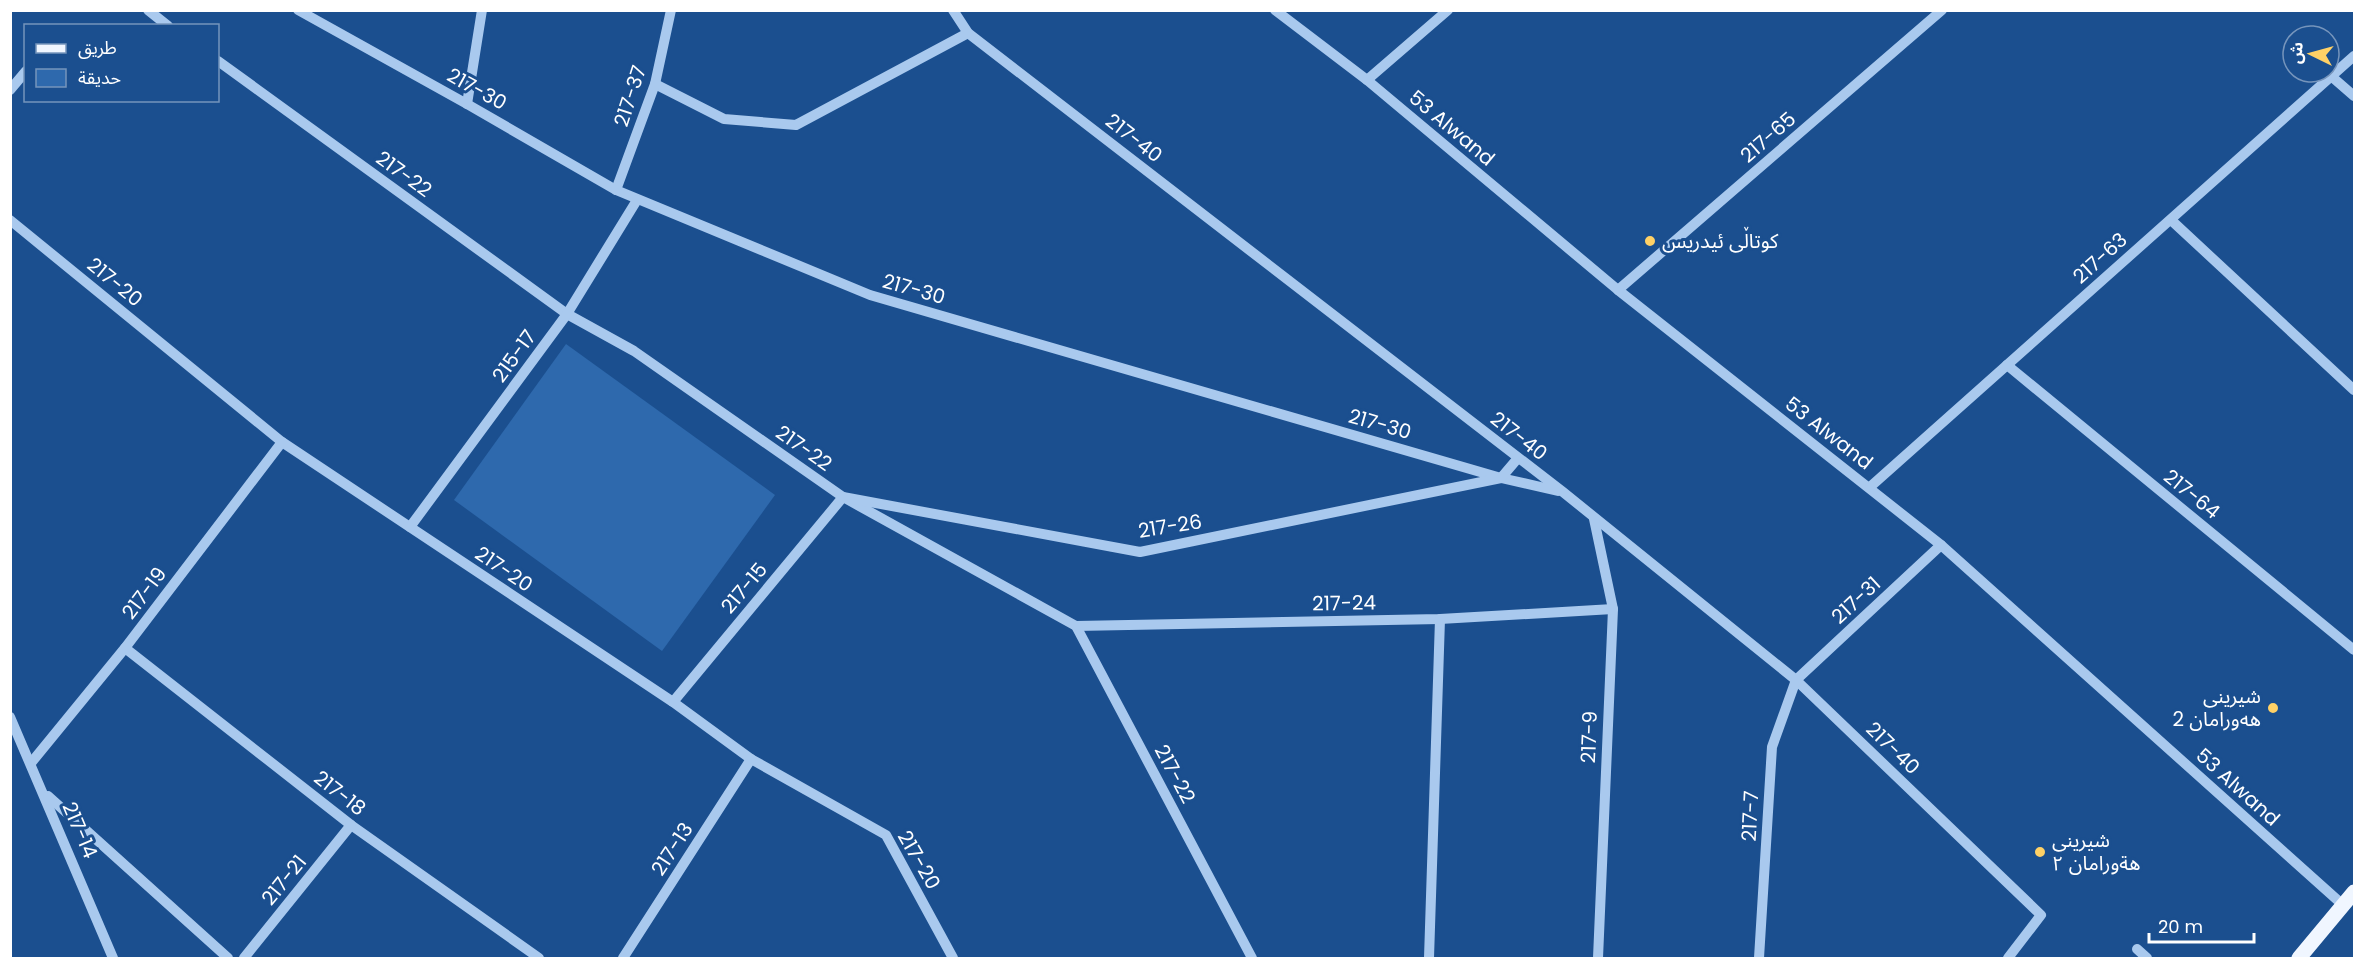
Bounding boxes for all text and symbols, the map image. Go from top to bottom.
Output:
legend [24,24,219,102]
north arrow [2281,24,2341,84]
text: طريق [78,35,117,60]
text: ش [2284,41,2309,65]
street label: 217-30 [442,61,512,117]
street label: 217-37 [607,62,653,130]
text: حديقة [78,65,121,90]
street label: 53 Alwand [1403,84,1501,172]
street label: 217-65 [1734,105,1802,169]
street label: 217-40 [1100,107,1168,169]
street label: 217-22 [370,144,438,204]
place label: کوتاڵی ئیدریس [1662,226,1779,255]
street label: 217-63 [2067,226,2133,290]
marker: کوتاڵی ئیدریس [1643,234,1657,248]
street label: 217-20 [81,251,149,313]
street label: 217-30 [879,267,949,311]
street label: 215-17 [485,324,543,388]
street label: 53 Alwand [1779,390,1879,476]
street label: 217-30 [1345,402,1415,446]
street label: 217-40 [1485,405,1553,467]
street label: 217-22 [770,419,838,477]
street label: 217-64 [2158,463,2226,525]
street label: 217-26 [1136,507,1204,545]
street label: 217-20 [470,540,538,598]
street label: 217-15 [714,556,774,620]
street label: 217-19 [115,561,173,625]
street label: 217-31 [1825,570,1887,630]
street label: 217-24 [1312,588,1376,618]
place label: شیرینی هەورامان 2 [2172,682,2261,733]
marker: شیرینی هەورامان 2 [2266,701,2280,715]
street label: 217-9 [1574,710,1604,764]
street label: 217-40 [1860,715,1926,781]
street label: 217-22 [1148,740,1202,808]
street label: 53 Alwand [2190,742,2286,832]
street label: 217-18 [308,764,372,822]
street label: 217-7 [1735,790,1765,842]
street label: 217-14 [56,797,104,863]
street label: 217-13 [644,817,700,881]
street label: 217-20 [891,825,947,895]
place label: شیرینی هةورامان ٢ [2052,826,2141,877]
marker: شیرینی هةورامان ٢ [2033,845,2047,859]
street label: 217-21 [255,849,313,911]
scale bar [2149,906,2254,944]
text: 20 m [2158,914,2203,939]

